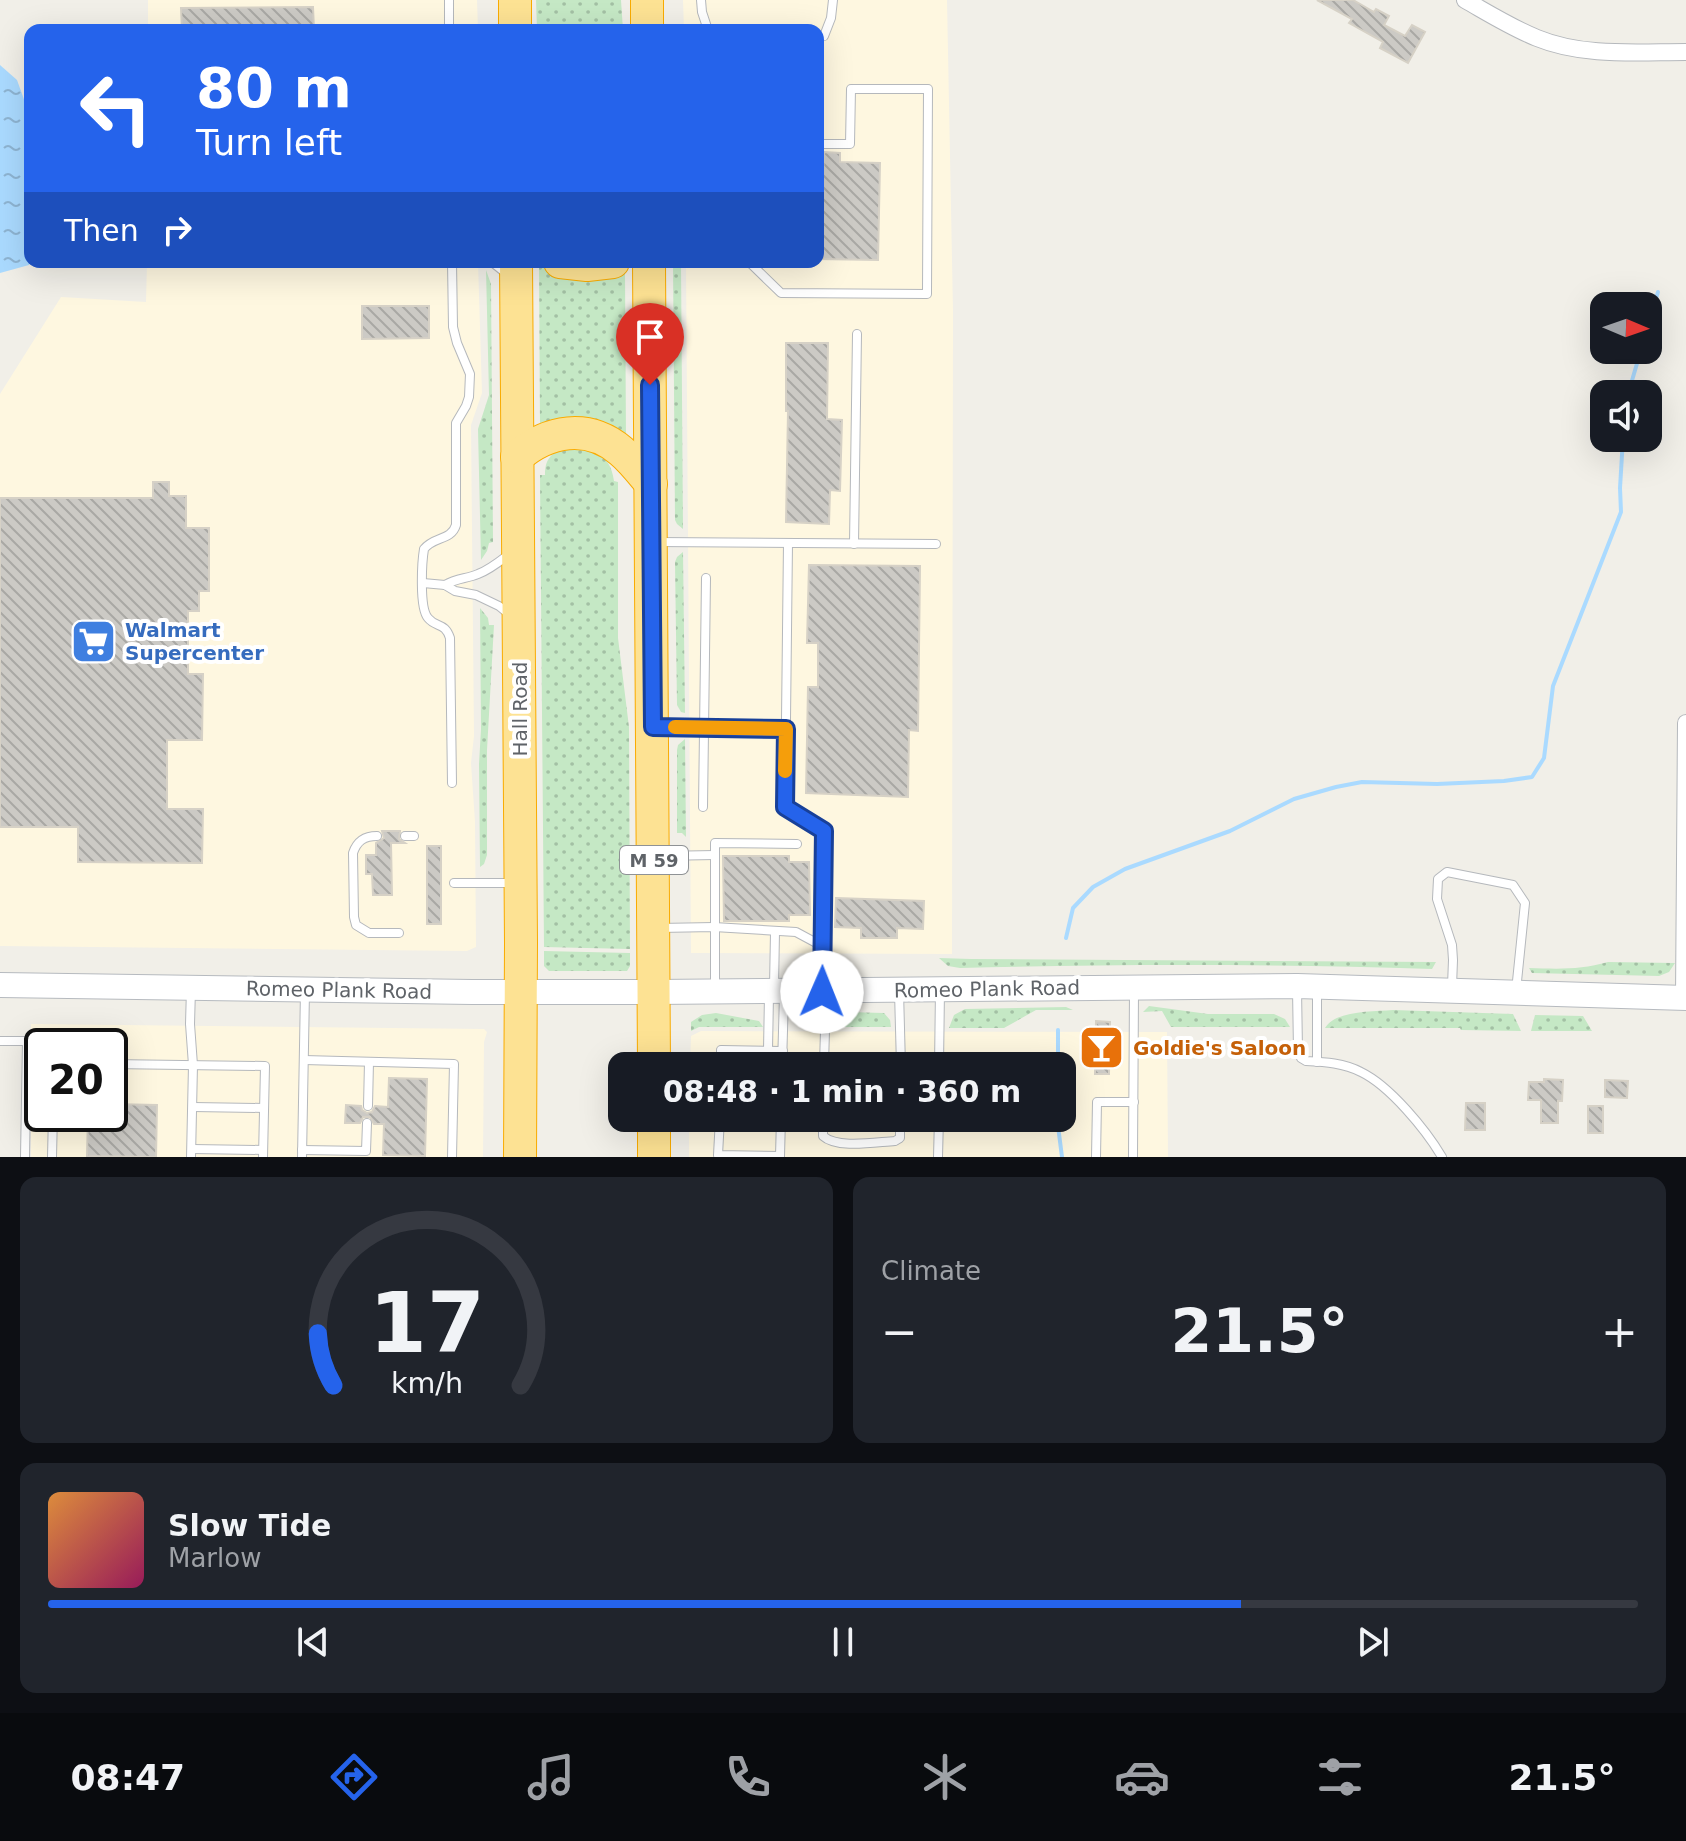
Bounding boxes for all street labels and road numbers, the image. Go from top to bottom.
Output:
street label: Hall Road [508,662,532,756]
road number: M 59 [620,846,688,874]
street label: Romeo Plank Road [894,975,1080,1003]
street label: Romeo Plank Road [246,976,432,1004]

